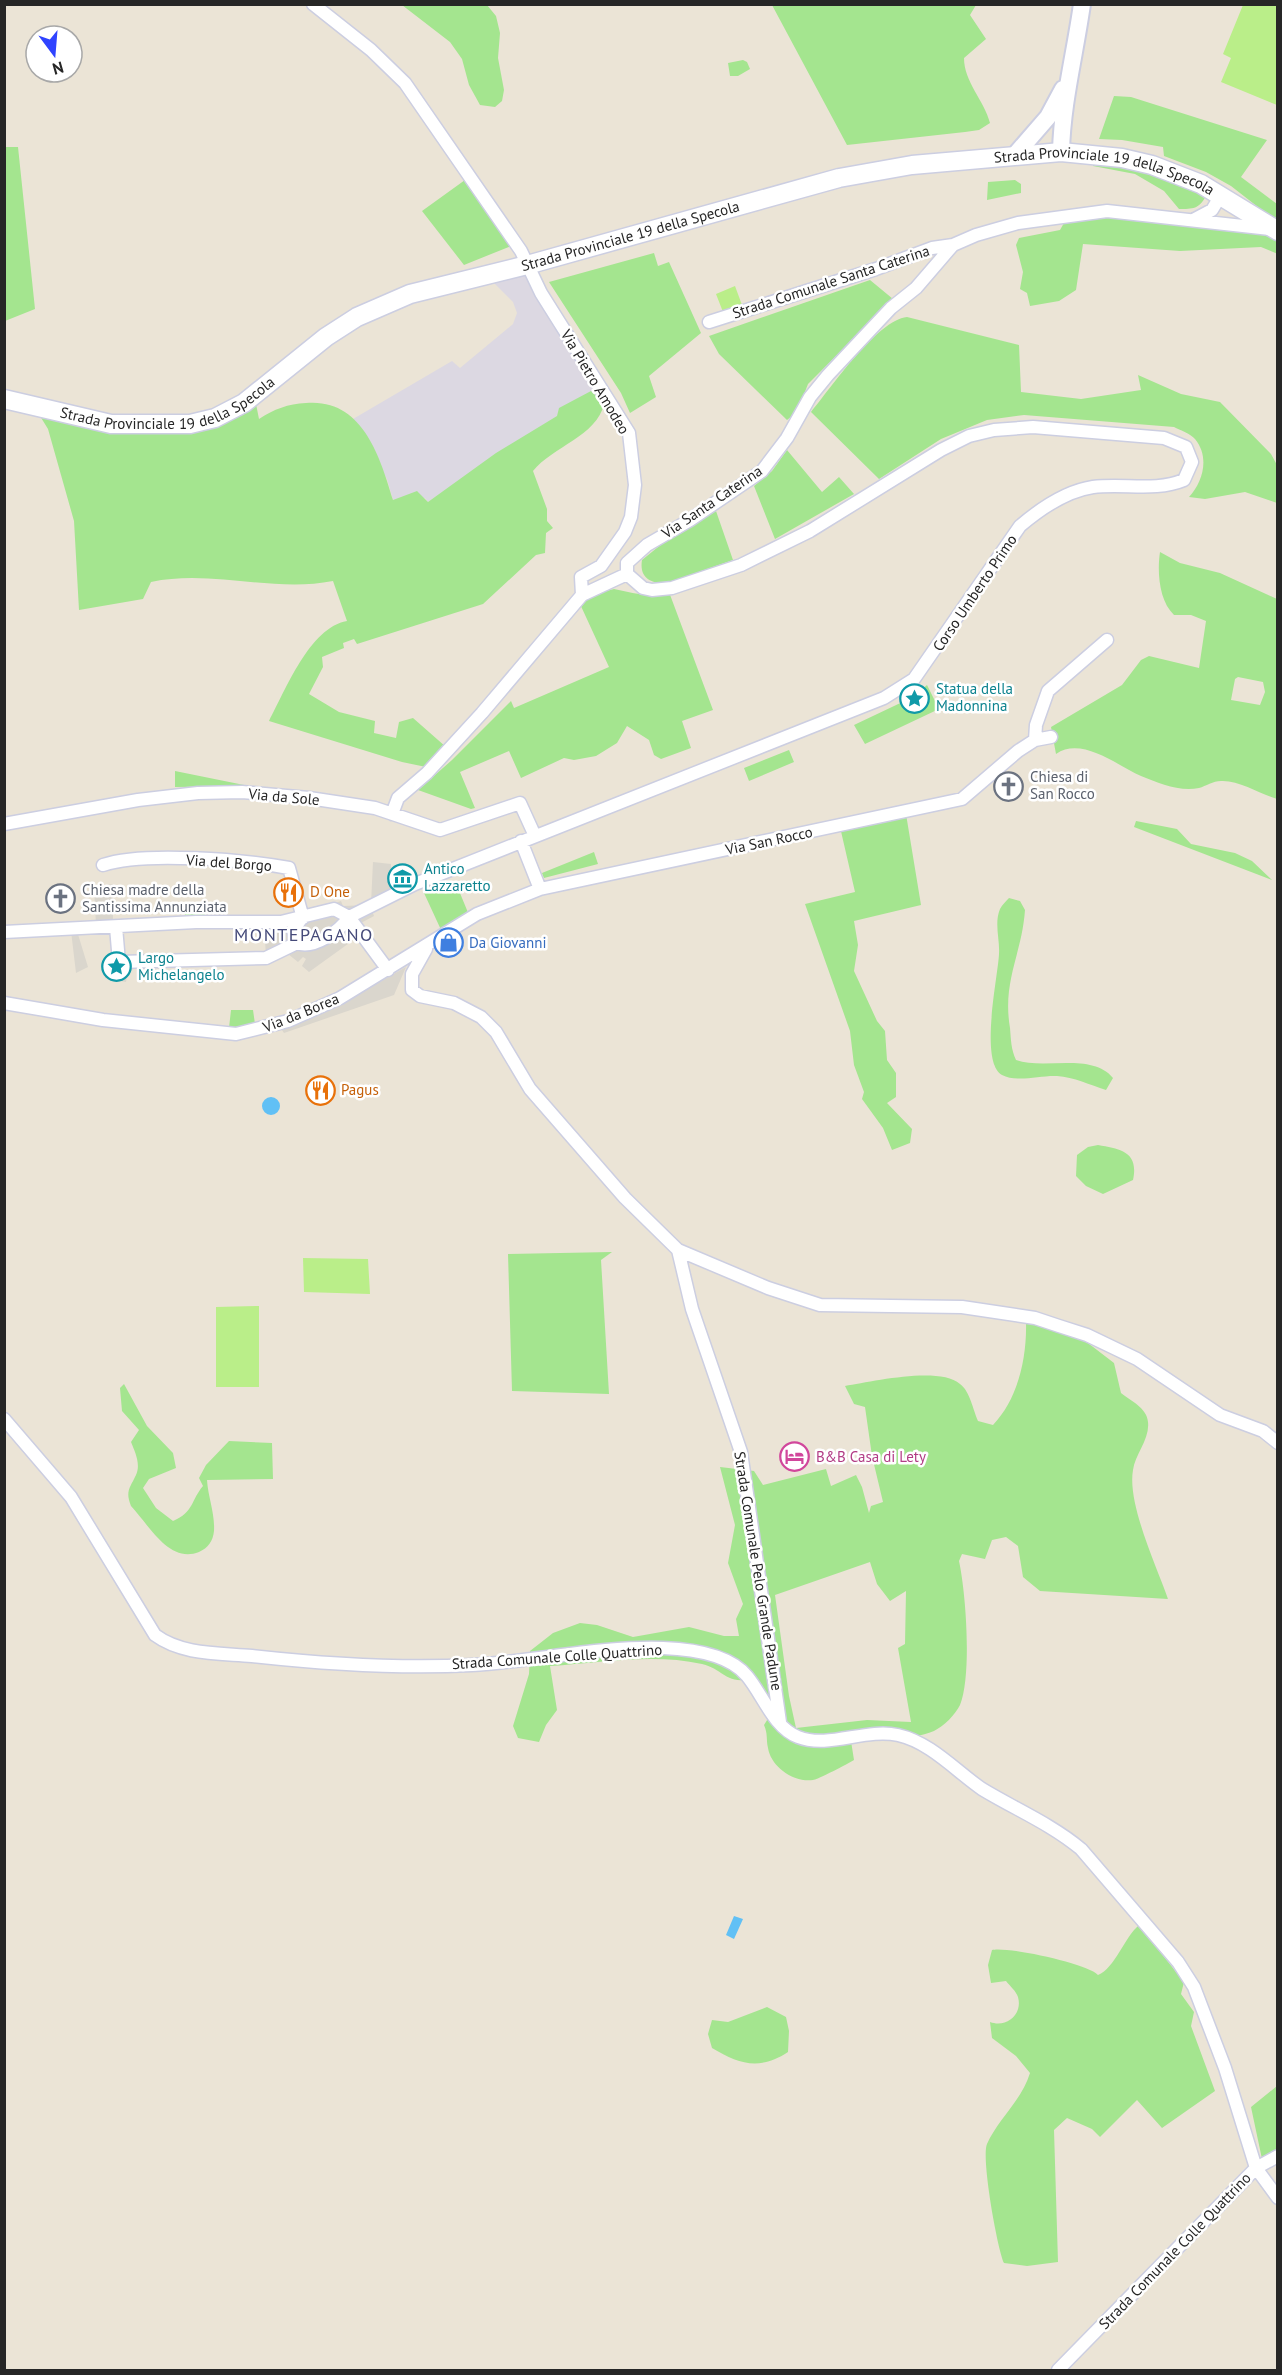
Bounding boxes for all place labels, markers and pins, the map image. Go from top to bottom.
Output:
place label: Statua della Madonnina [936,679,1013,715]
place icon: Statua della Madonnina [899,682,931,714]
place label: Chiesa di San Rocco [1030,767,1095,803]
church icon: Chiesa di San Rocco [993,770,1025,802]
place label: Antico Lazzaretto [424,859,491,895]
museum icon: Antico Lazzaretto [387,862,419,894]
restaurant icon: D One [273,876,305,908]
place label: Chiesa madre della Santissima Annunziata [82,880,227,916]
place label: D One [310,882,350,901]
church icon: Chiesa madre della Santissima Annunziata [45,883,77,915]
shop icon: Da Giovanni [432,927,464,959]
place label: Da Giovanni [469,933,546,952]
place label: Largo Michelangelo [138,948,225,984]
place icon: Largo Michelangelo [101,951,133,983]
restaurant icon: Pagus [304,1074,336,1106]
place label: Pagus [341,1080,379,1099]
hotel icon: B&B Casa di Lety [779,1441,811,1473]
place label: B&B Casa di Lety [816,1447,926,1466]

